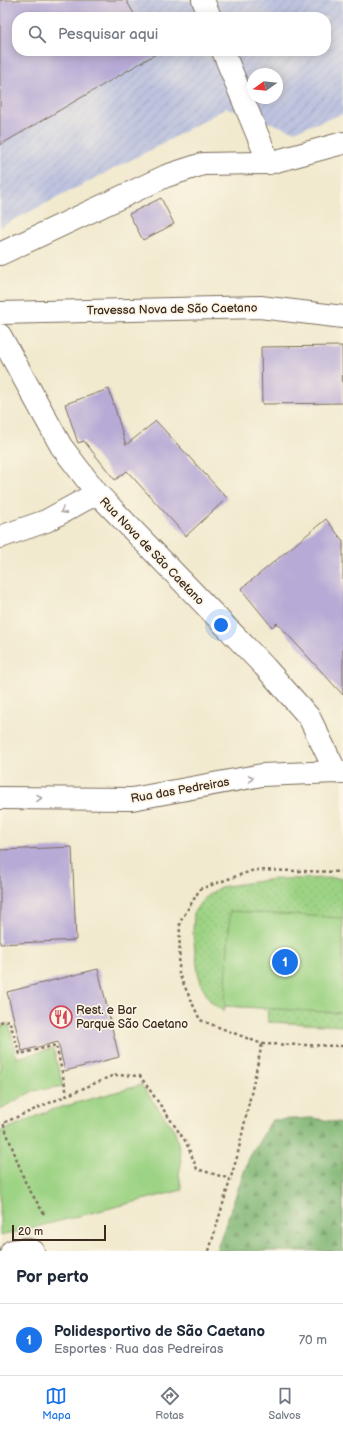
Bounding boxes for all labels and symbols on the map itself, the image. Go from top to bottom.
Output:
north arrow [247,68,283,104]
street label: Travessa Nova de São Caetano [86,301,258,318]
street label: Rua Nova de São Caetano [96,494,207,608]
one-way arrow [60,507,67,514]
your location [211,615,231,635]
street label: Rua das Pedreiras [130,774,231,807]
one-way arrow [248,774,254,782]
one-way arrow [36,794,42,802]
pin: 1 [272,947,298,977]
place label: Rest. e Bar Parque São Caetano [76,1003,188,1032]
restaurant icon: Rest. e Bar Parque São Caetano [48,1004,74,1030]
scale bar [12,1223,106,1242]

